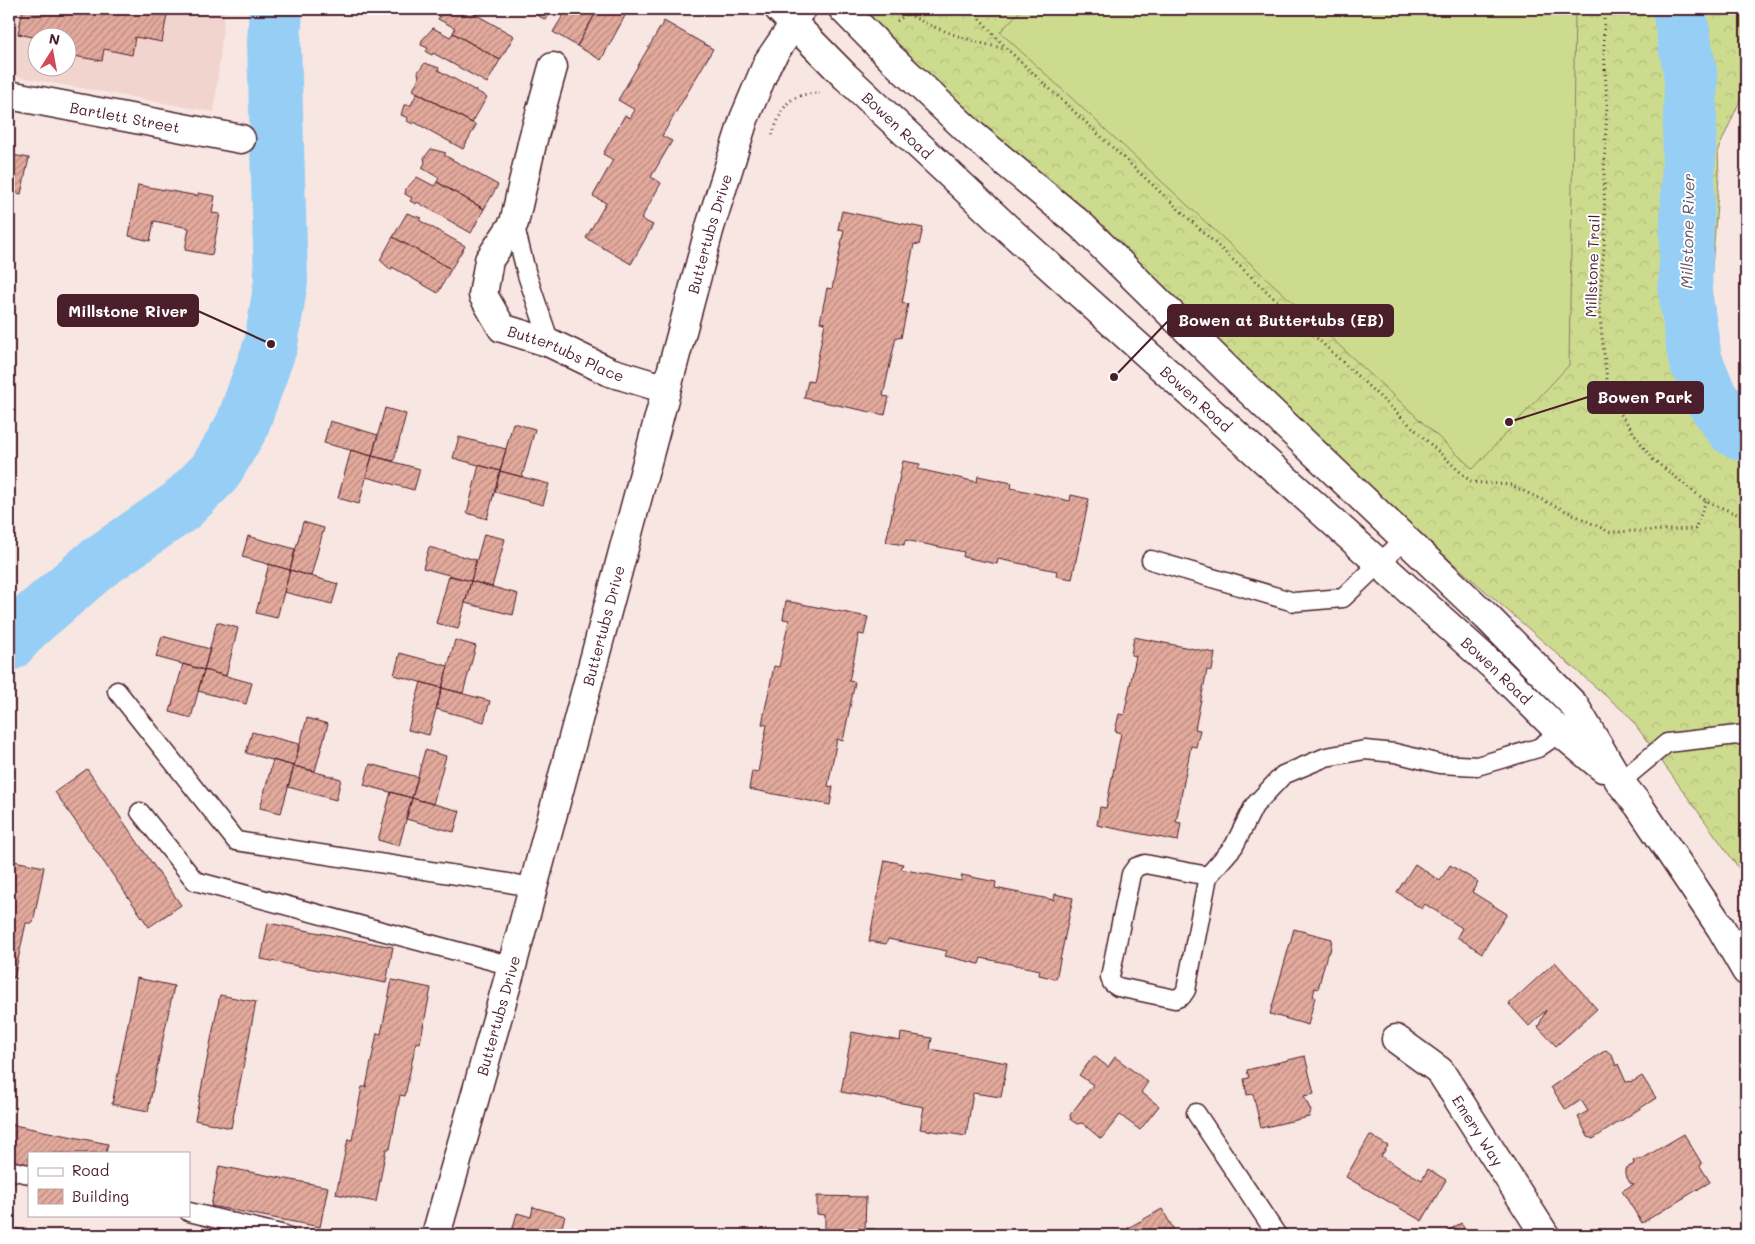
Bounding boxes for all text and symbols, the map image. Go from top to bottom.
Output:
north arrow [28,28,78,78]
text: N [48,28,62,49]
street label: Bowen Road [858,87,937,163]
street label: Bartlett Street [68,97,182,137]
street label: Buttertubs Drive [683,171,736,296]
water label: Millstone River [1675,173,1699,289]
street label: Millstone Trail [1580,214,1604,318]
callout: Millstone River [58,295,198,326]
text: Millstone River [68,300,188,321]
callout: Bowen at Buttertubs (EB) [1168,305,1393,336]
text: Bowen at Buttertubs (EB) [1178,309,1384,330]
street label: Buttertubs Place [505,320,627,386]
street label: Bowen Road [1156,361,1236,436]
callout: Bowen Park [1588,382,1703,413]
text: Bowen Park [1597,386,1693,407]
street label: Buttertubs Drive [578,563,629,688]
street label: Bowen Road [1457,632,1536,709]
street label: Buttertubs Drive [472,953,524,1078]
street label: Emery Way [1448,1091,1508,1170]
legend [28,1152,190,1216]
text: Road [72,1160,109,1180]
text: Building [72,1186,129,1206]

